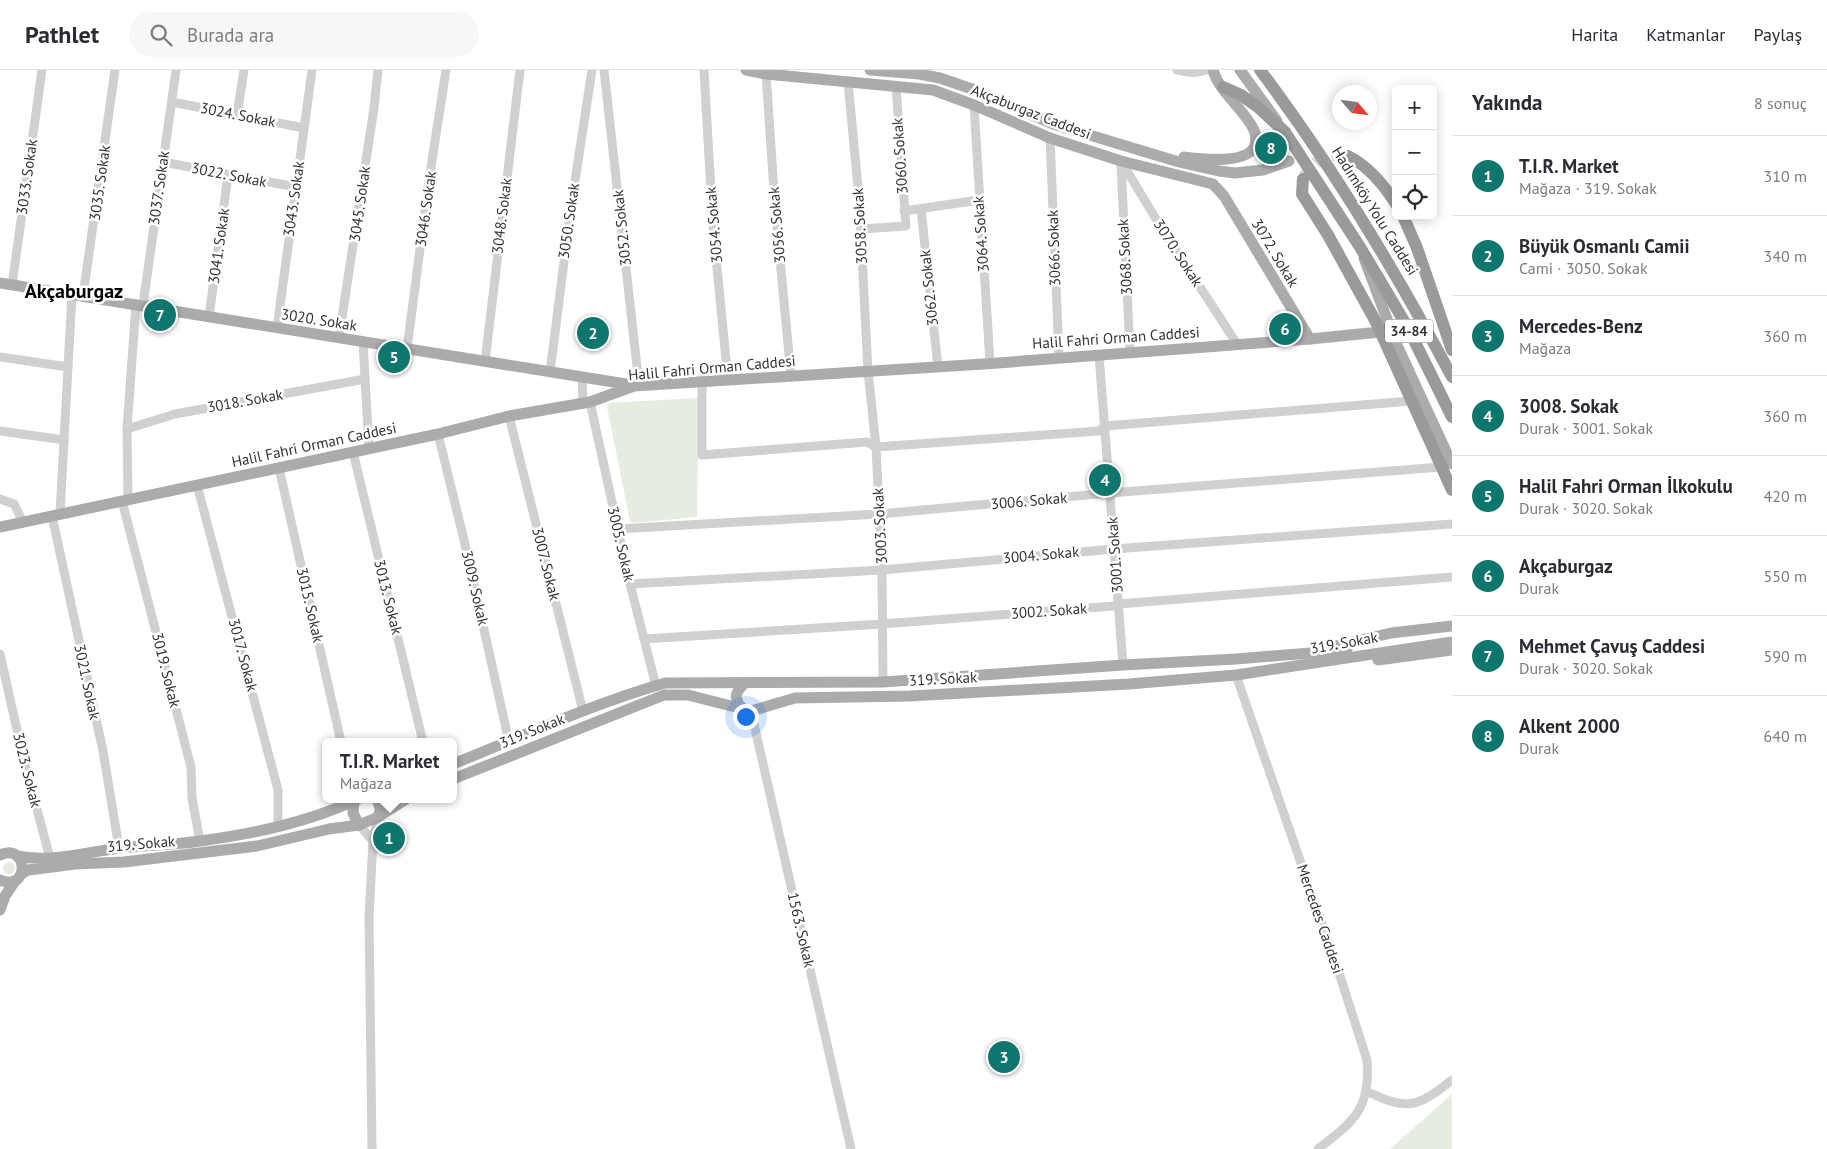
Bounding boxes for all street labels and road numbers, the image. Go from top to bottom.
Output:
street label: Akçaburgaz Caddesi [969,80,1094,143]
street label: 3024. Sokak [199,98,278,131]
street label: 3060. Sokak [887,116,912,195]
street label: 3033. Sokak [12,137,41,216]
street label: 3035. Sokak [85,143,114,222]
street label: Hadımköy Yolu Caddesi [1328,143,1423,279]
street label: 3037. Sokak [144,149,173,226]
street label: 3022. Sokak [190,158,269,191]
street label: 3043. Sokak [279,159,308,238]
street label: 3045. Sokak [345,164,374,243]
street label: 3046. Sokak [411,169,440,248]
street label: 3048. Sokak [487,176,516,255]
street label: 3050. Sokak [554,181,583,260]
street label: 3054. Sokak [701,185,726,264]
street label: 3056. Sokak [764,185,789,264]
street label: 3058. Sokak [848,186,871,265]
street label: 3052. Sokak [608,188,635,267]
street label: 3064. Sokak [968,194,993,273]
street label: 3041. Sokak [204,206,233,285]
street label: 3066. Sokak [1043,209,1064,287]
street label: 3070. Sokak [1150,215,1208,291]
street label: 3072. Sokak [1248,215,1304,291]
street label: 3068. Sokak [1113,217,1136,296]
street label: 3062. Sokak [915,248,942,327]
street label: 3020. Sokak [280,304,359,335]
road number: 34-84 [1385,320,1433,342]
street label: Halil Fahri Orman Caddesi [1032,322,1200,353]
street label: Halil Fahri Orman Caddesi [628,351,796,384]
street label: 3018. Sokak [206,384,285,417]
street label: Halil Fahri Orman Caddesi [230,418,398,471]
street label: 3003. Sokak [868,486,891,565]
street label: 3006. Sokak [990,488,1069,513]
street label: 3005. Sokak [604,504,640,584]
street label: 3001. Sokak [1102,515,1127,594]
street label: 3007. Sokak [528,525,565,603]
street label: 3004. Sokak [1002,542,1081,567]
street label: 3009. Sokak [458,548,494,628]
street label: 3013. Sokak [370,557,407,637]
street label: 3015. Sokak [293,565,329,645]
street label: 3002. Sokak [1010,598,1089,623]
street label: 3017. Sokak [225,616,263,694]
street label: 319. Sokak [1309,627,1380,658]
street label: 3019. Sokak [148,630,185,710]
street label: 3021. Sokak [70,642,105,722]
street label: 319. Sokak [908,667,978,690]
street label: 319. Sokak [497,709,568,752]
street label: 3023. Sokak [9,730,46,810]
street label: 319. Sokak [106,831,177,856]
street label: Mercedes Caddesi [1293,862,1348,976]
street label: 1563. Sokak [784,890,820,970]

